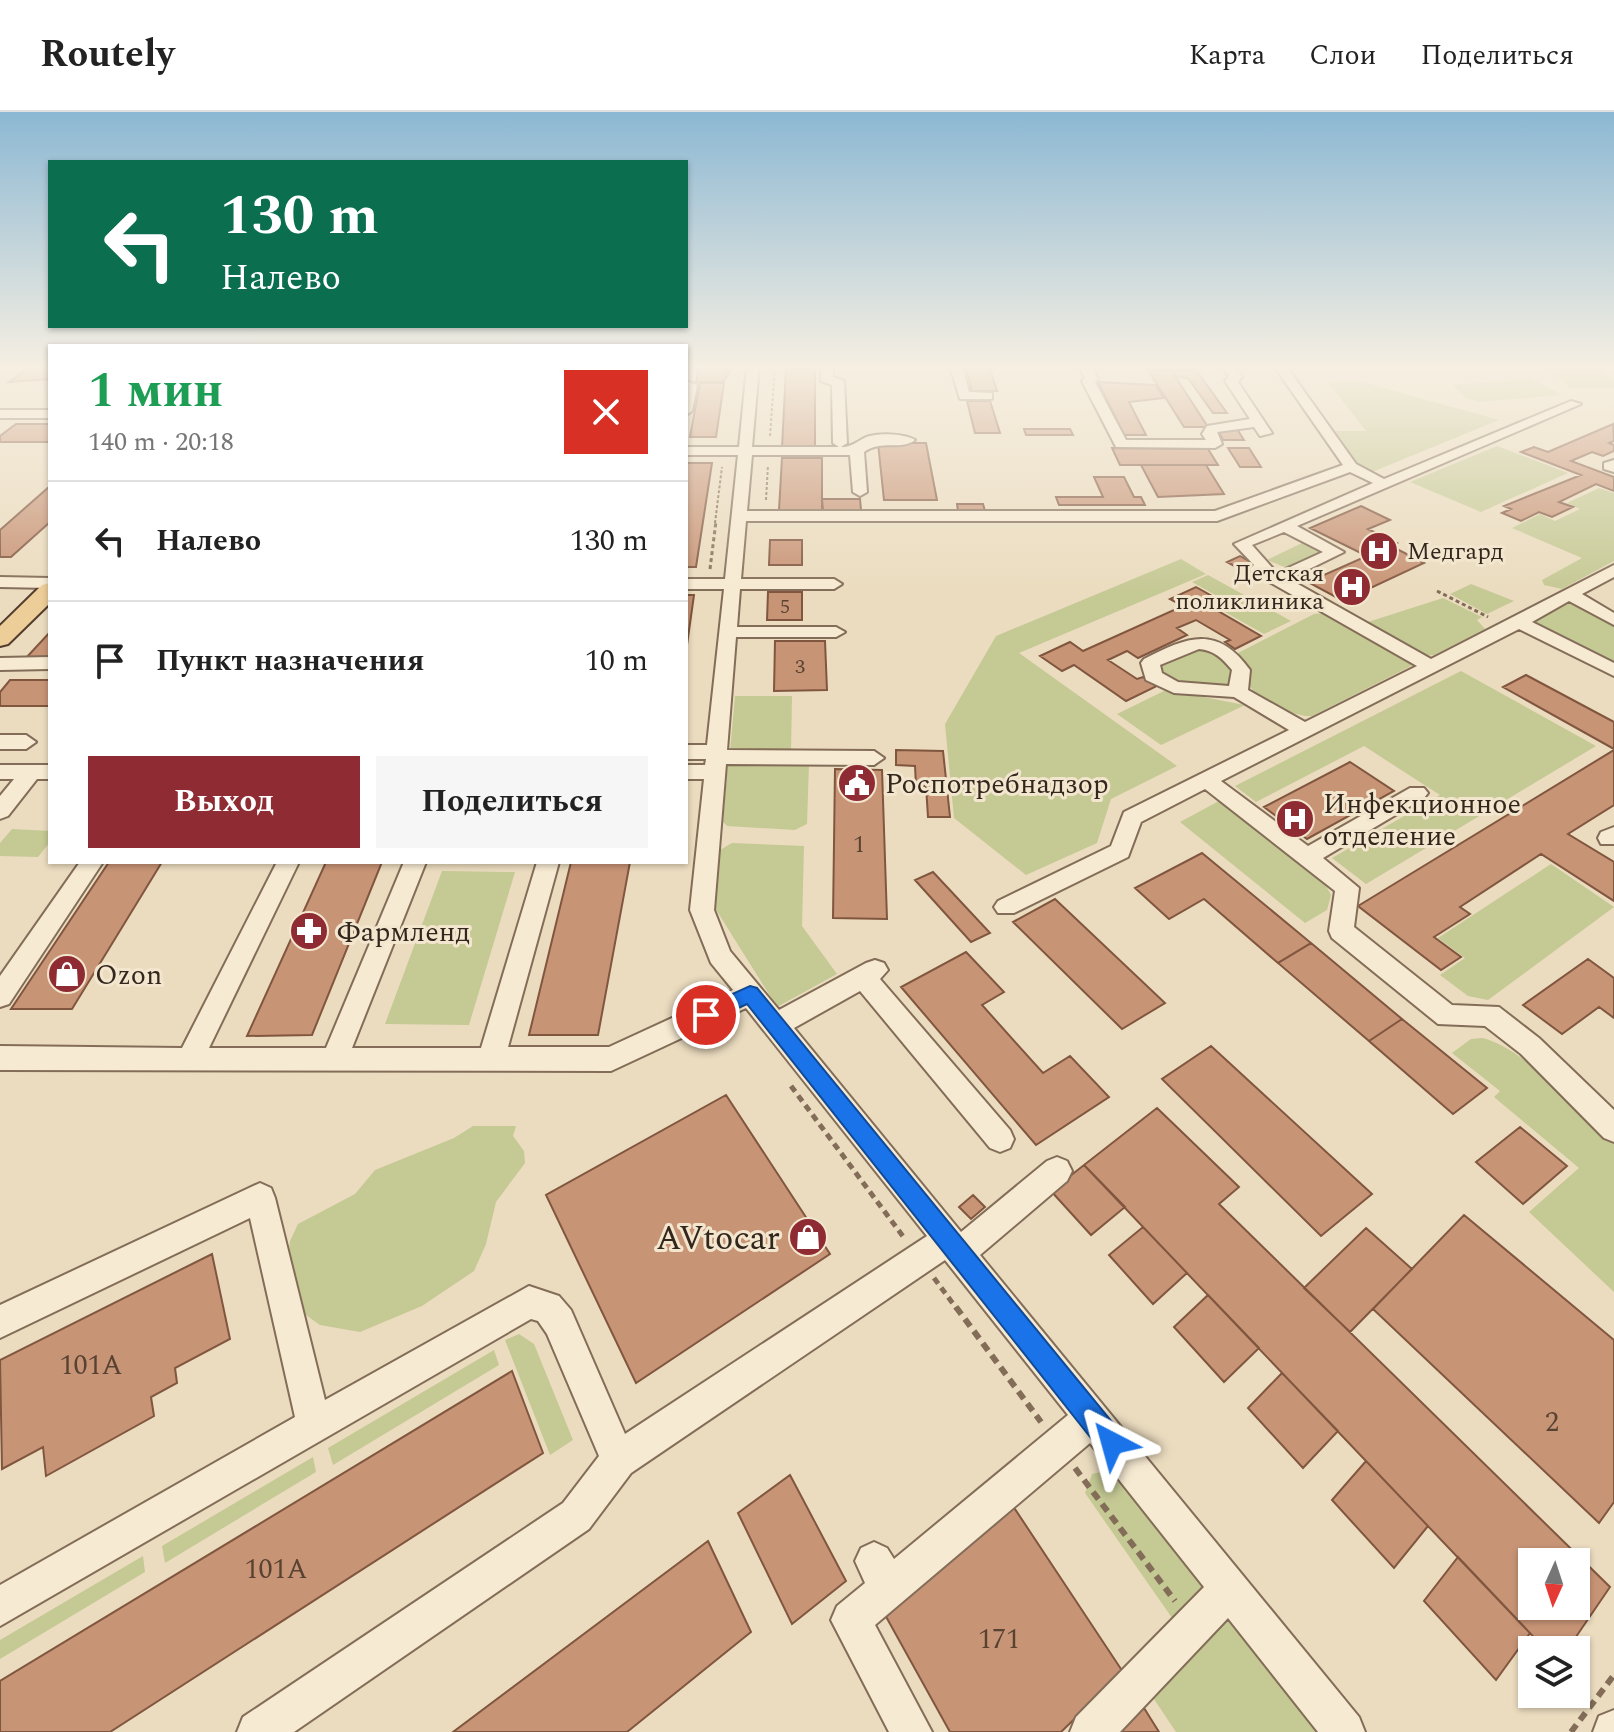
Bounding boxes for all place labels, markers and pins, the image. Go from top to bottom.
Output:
hospital icon: Медгард [1358,530,1400,572]
place label: Медгард [1407,534,1504,570]
place label: Детская поликлиника [1176,556,1324,620]
hospital icon: Детская поликлиника [1331,566,1373,608]
public building icon: Роспотребнадзор [836,762,878,804]
place label: Роспотребнадзор [885,763,1109,806]
place label: Инфекционное отделение [1323,783,1521,858]
hospital icon: Инфекционное отделение [1274,798,1316,840]
pharmacy icon: Фармленд [288,910,330,952]
place label: Фармленд [337,911,470,954]
shop icon: Ozon [46,953,88,995]
place label: Ozon [95,954,162,997]
pin [672,981,740,1049]
place label: AVtocar [656,1213,780,1265]
shop icon: AVtocar [787,1216,829,1258]

